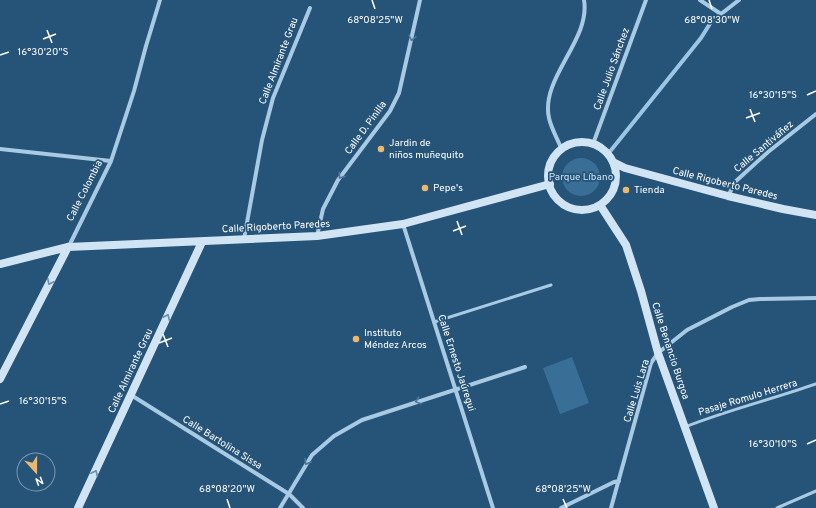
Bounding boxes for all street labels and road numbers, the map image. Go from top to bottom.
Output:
street label: Calle Almirante Grau [256,16,302,106]
street label: Calle Julio Sánchez [591,26,633,112]
street label: Calle D. Pinilla [342,99,390,157]
street label: Calle Santiváñez [731,118,797,176]
street label: Calle Colombia [64,158,106,224]
street label: Calle Rigoberto Paredes [671,165,779,203]
street label: Calle Rigoberto Paredes [222,218,331,236]
street label: Calle Benancio Burgoa [648,301,692,401]
street label: Calle Ernesto Jaúregui [434,313,478,413]
street label: Calle Almirante Grau [106,326,156,416]
street label: Calle Luis Lara [621,358,653,424]
street label: Pasaje Romulo Herrera [697,377,799,419]
street label: Calle Bartolina Sissa [180,413,264,473]

